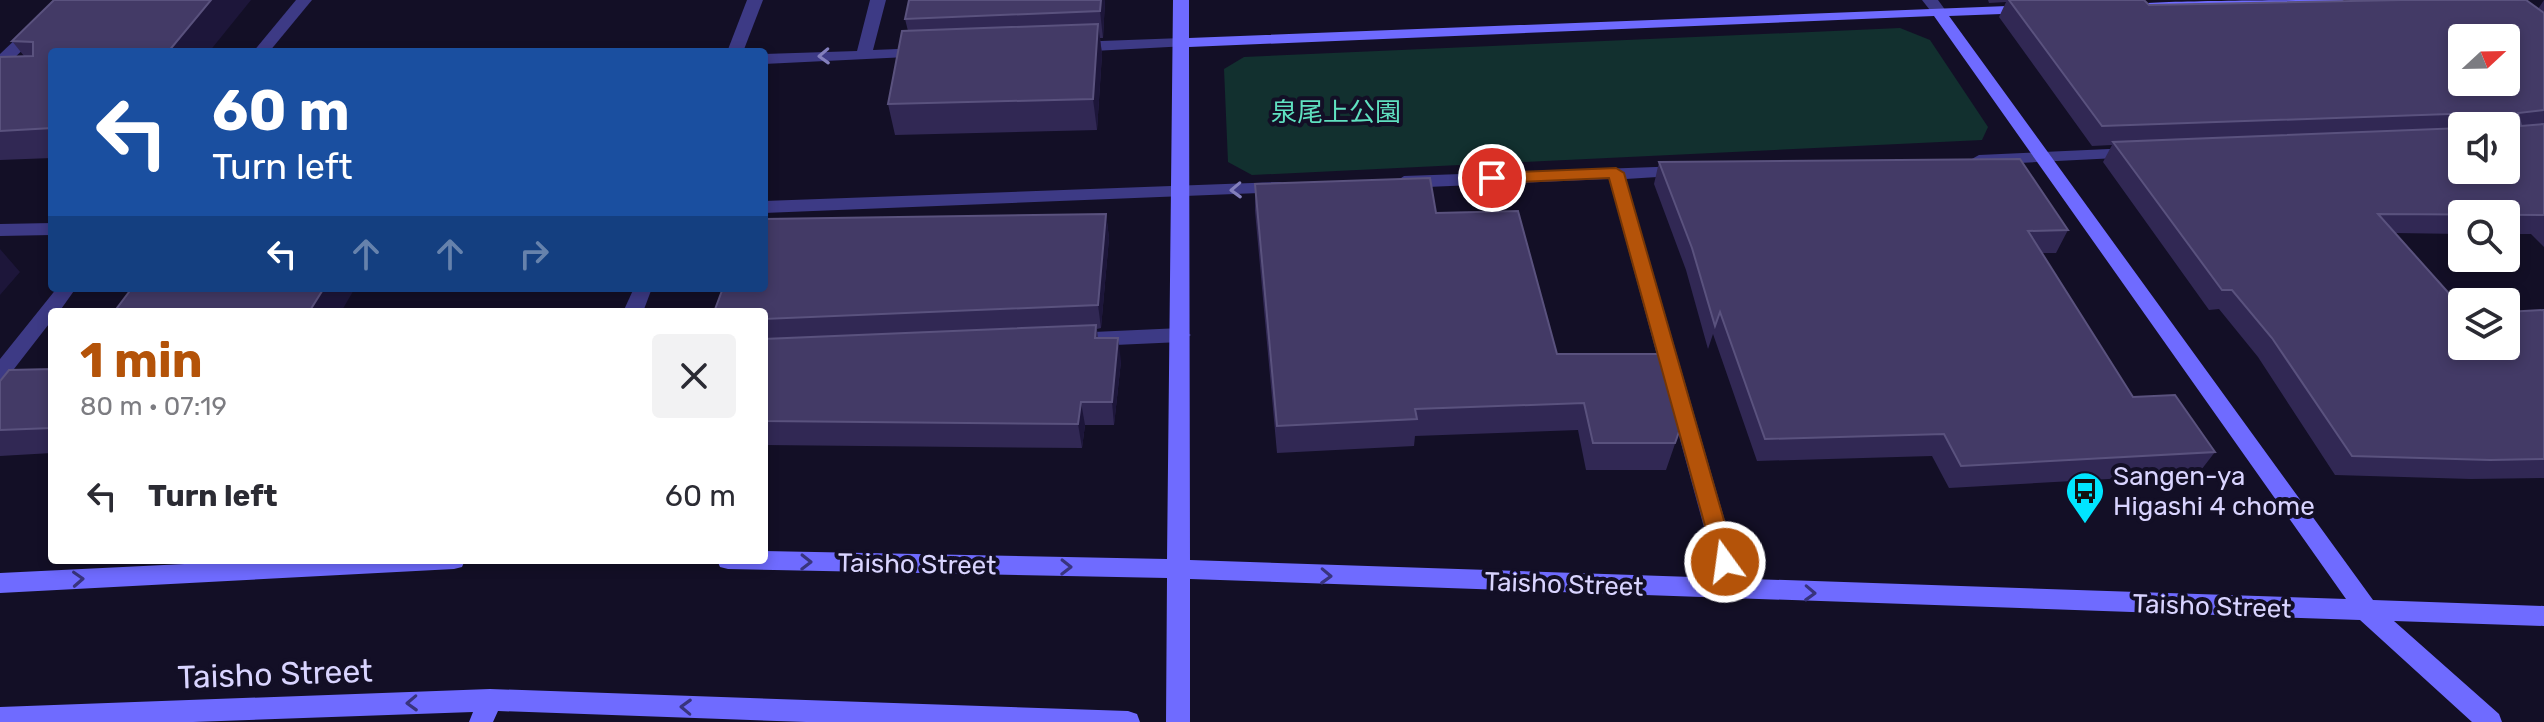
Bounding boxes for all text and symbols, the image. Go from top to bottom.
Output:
north arrow [2448,24,2520,96]
map controls [2448,24,2520,360]
one-way arrow [817,48,830,65]
text: 60 m [212,78,350,144]
icon: left [80,80,184,184]
park label: 泉尾上公園 [1271,97,1401,128]
button: sound [2448,112,2520,184]
pin [1458,144,1526,212]
text: Turn left [212,145,353,188]
icon: arrive [1470,156,1514,200]
one-way arrow [1229,181,1242,198]
button: search [2448,200,2520,272]
icon: left [260,232,304,276]
icon: ahead [344,232,388,276]
icon: ahead [428,232,472,276]
icon: right [512,232,556,276]
button: layers [2448,288,2520,360]
text: 1 min [80,332,203,389]
button: close [652,334,736,418]
text: 80 m · 07:19 [80,391,227,422]
place label: Sangen-ya Higashi 4 chome [2113,461,2315,522]
bus stop icon: Sangen-ya Higashi 4 chome [2064,470,2106,525]
icon: left [80,474,124,518]
text: Turn left [148,478,278,514]
text: 60 m [665,478,736,514]
position arrow [1683,520,1767,604]
street label: Taisho Street [837,548,997,581]
one-way arrow [800,553,813,570]
one-way arrow [1060,558,1073,576]
street label: Taisho Street [1484,566,1644,603]
one-way arrow [1320,567,1333,584]
one-way arrow [72,571,85,588]
one-way arrow [1804,584,1817,601]
street label: Taisho Street [2132,588,2292,625]
street label: Taisho Street [177,652,373,696]
one-way arrow [405,694,418,711]
one-way arrow [679,698,692,715]

